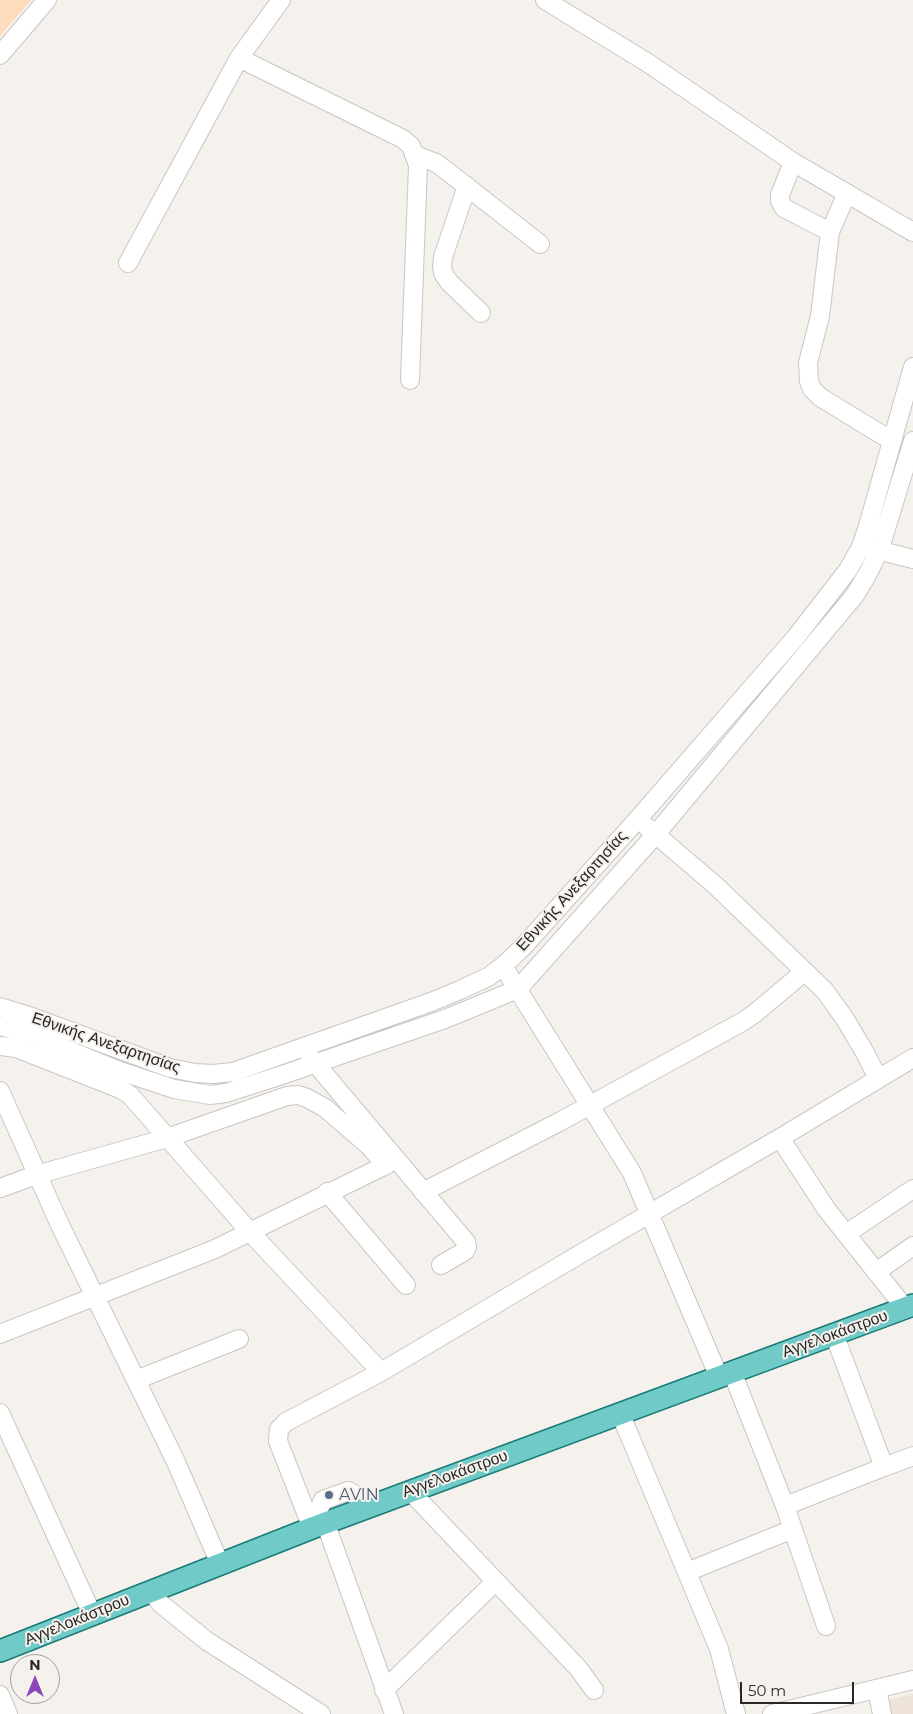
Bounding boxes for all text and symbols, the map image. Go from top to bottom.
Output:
street label: Εθνικής Ανεξαρτησίας [513,827,631,955]
street label: Εθνικής Ανεξαρτησίας [29,1009,183,1077]
street label: Αγγελοκάστρου [780,1306,890,1362]
street label: Αγγελοκάστρου [400,1446,510,1502]
place label: AVIN [339,1485,379,1505]
marker: AVIN [323,1489,335,1501]
street label: Αγγελοκάστρου [22,1590,132,1650]
north arrow [10,1654,60,1704]
text: N [29,1656,41,1674]
scale bar [743,1672,857,1704]
text: 50 m [748,1681,786,1700]

